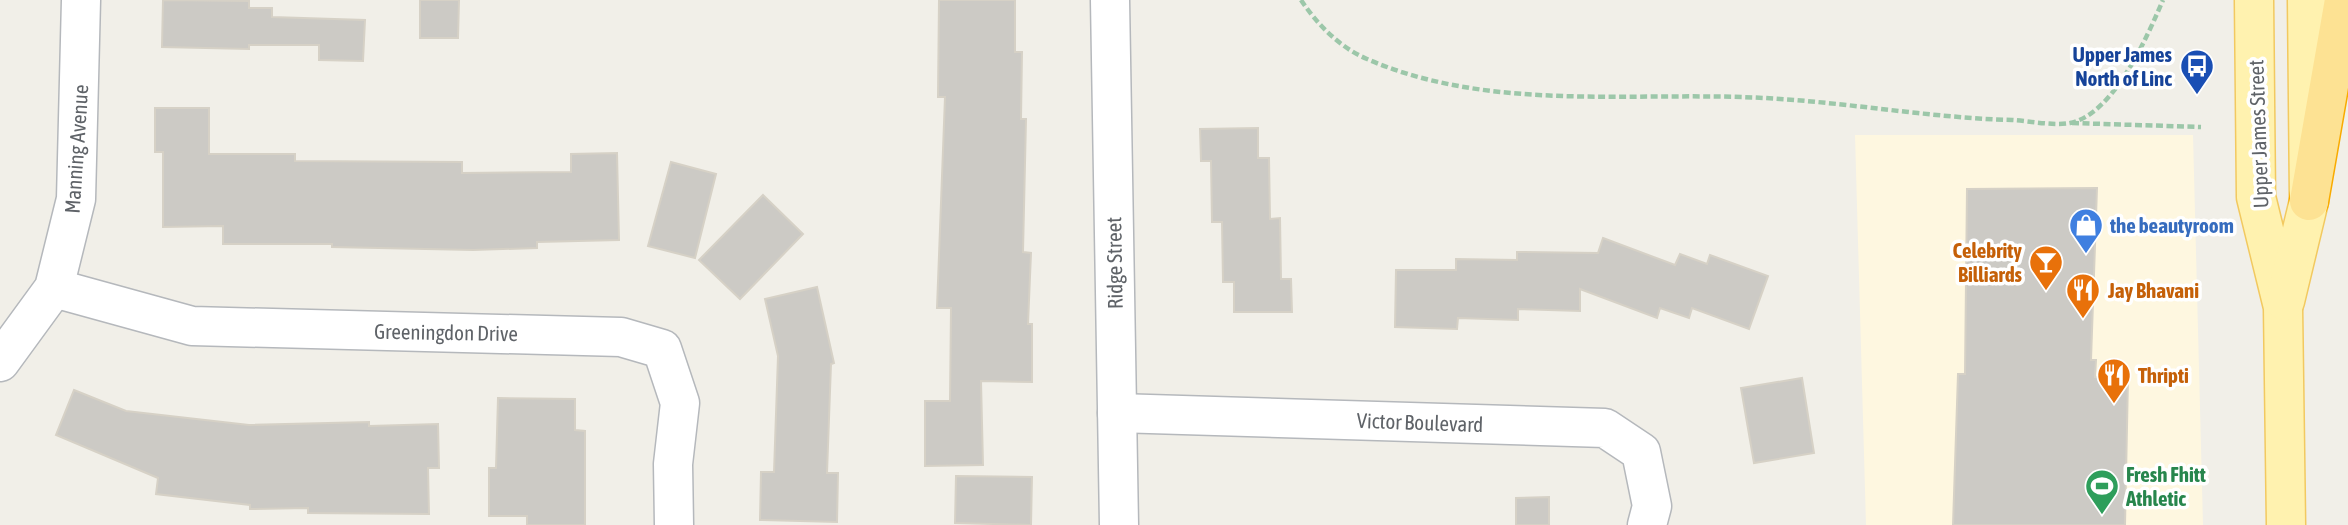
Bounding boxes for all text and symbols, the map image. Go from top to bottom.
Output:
place label: Upper James North of Linc [2073,42,2173,90]
bus stop icon: Upper James North of Linc [2178,47,2216,96]
street label: Upper James Street [2243,59,2273,209]
street label: Manning Avenue [60,84,92,214]
shop icon: the beautyroom [2067,206,2105,255]
place label: the beautyroom [2109,213,2234,237]
street label: Ridge Street [1101,217,1127,309]
place label: Celebrity Billiards [1952,238,2023,286]
bar icon: Celebrity Billiards [2027,243,2065,292]
restaurant icon: Jay Bhavani [2064,271,2102,320]
place label: Jay Bhavani [2107,278,2199,302]
street label: Greeningdon Drive [374,319,518,345]
restaurant icon: Thripti [2095,356,2133,405]
place label: Thripti [2138,363,2189,387]
street label: Victor Boulevard [1356,408,1484,436]
place label: Fresh Fhitt Athletic [2125,462,2206,510]
sports icon: Fresh Fhitt Athletic [2083,467,2121,516]

